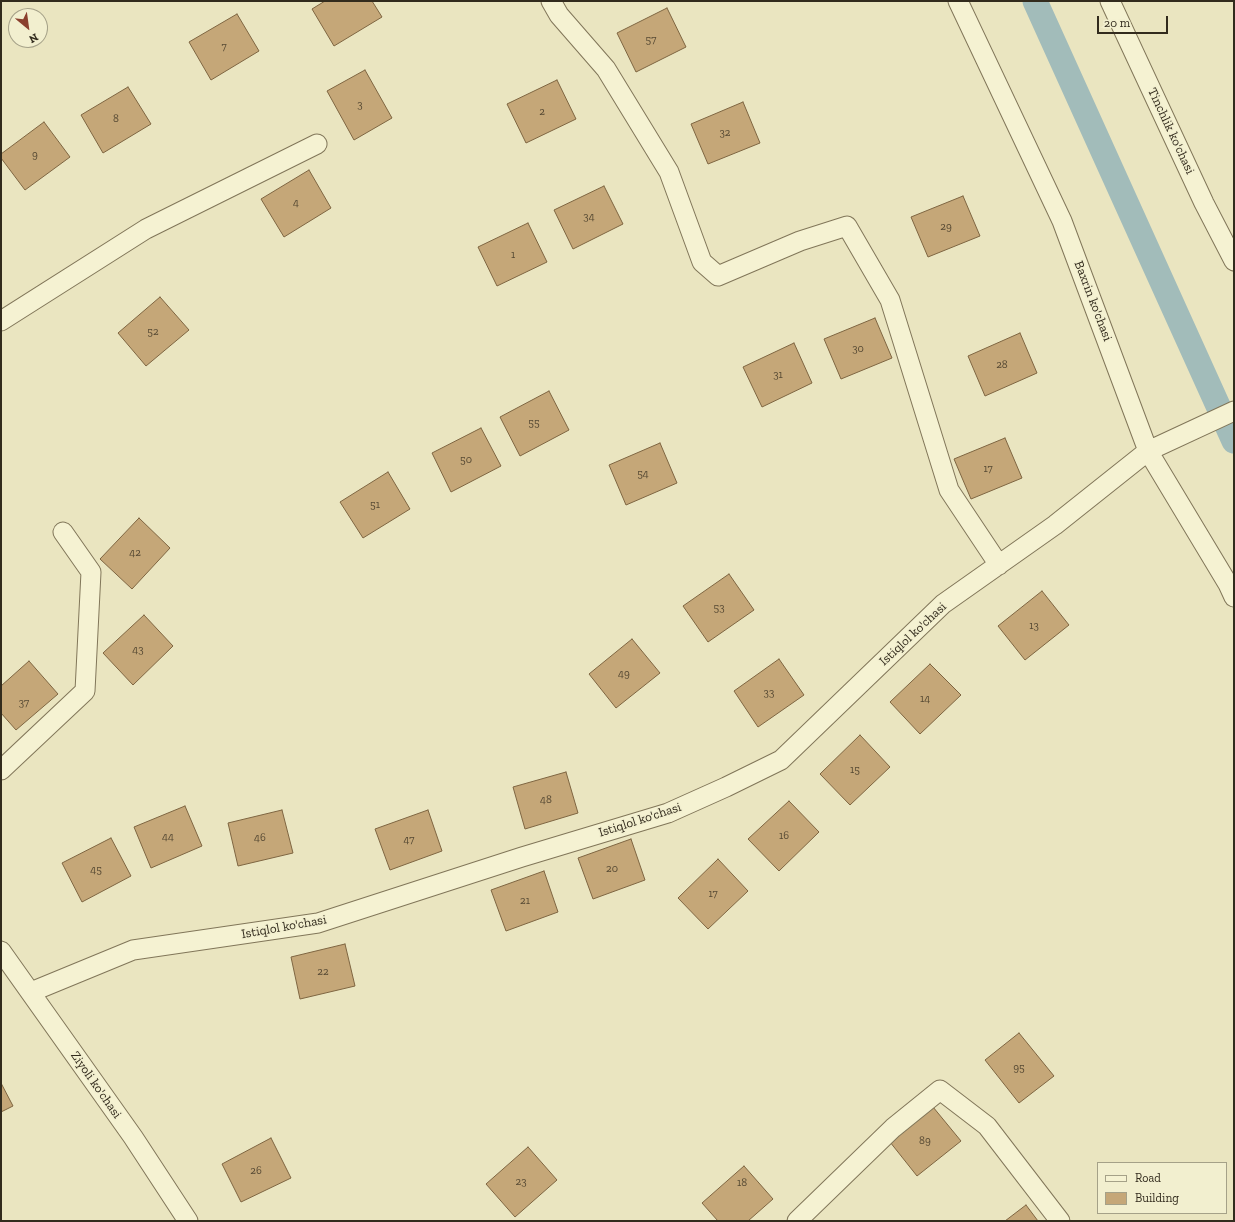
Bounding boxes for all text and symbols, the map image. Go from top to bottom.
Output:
north arrow [8,8,48,48]
scale bar [1099,8,1170,34]
text: 20 m [1104,16,1130,30]
text: N [27,30,40,46]
house number: 57 [646,33,656,47]
house number: 7 [221,40,227,54]
street label: Tinchlik ko'chasi [1144,85,1198,177]
house number: 3 [357,98,363,112]
house number: 2 [539,105,545,119]
house number: 8 [113,112,119,126]
house number: 32 [719,126,731,140]
house number: 9 [32,148,38,162]
house number: 4 [293,196,299,210]
house number: 34 [583,210,595,224]
house number: 29 [940,220,952,234]
house number: 1 [511,248,515,262]
street label: Baxrin ko'chasi [1071,259,1115,343]
house number: 52 [147,325,159,339]
house number: 30 [852,342,864,356]
house number: 28 [996,358,1008,372]
house number: 31 [773,368,783,382]
house number: 55 [528,416,540,430]
house number: 50 [460,453,472,467]
house number: 17 [983,462,993,476]
house number: 54 [637,467,649,481]
house number: 51 [370,498,380,512]
house number: 42 [129,546,141,560]
street label: Istiqlol ko'chasi [876,599,950,669]
house number: 53 [713,601,725,615]
house number: 13 [1029,619,1039,633]
house number: 43 [132,643,144,657]
house number: 49 [618,667,630,681]
house number: 33 [764,686,774,700]
house number: 14 [920,692,930,706]
house number: 37 [19,696,29,710]
house number: 15 [850,763,860,777]
house number: 48 [540,793,552,807]
street label: Istiqlol ko'chasi [597,799,683,841]
house number: 16 [779,829,789,843]
house number: 44 [162,830,174,844]
house number: 46 [254,831,266,845]
house number: 47 [404,833,414,847]
house number: 20 [606,862,618,876]
house number: 45 [90,863,102,877]
house number: 17 [708,887,718,901]
house number: 21 [520,894,530,908]
street label: Istiqlol ko'chasi [240,912,328,942]
house number: 22 [317,965,329,979]
street label: Ziyoli ko'chasi [67,1048,125,1122]
house number: 95 [1013,1061,1025,1075]
house number: 89 [919,1134,931,1148]
legend [1097,1162,1227,1214]
house number: 26 [250,1164,262,1178]
text: Road [1135,1171,1161,1185]
house number: 23 [515,1175,527,1189]
house number: 18 [737,1176,747,1190]
text: Building [1135,1191,1179,1205]

